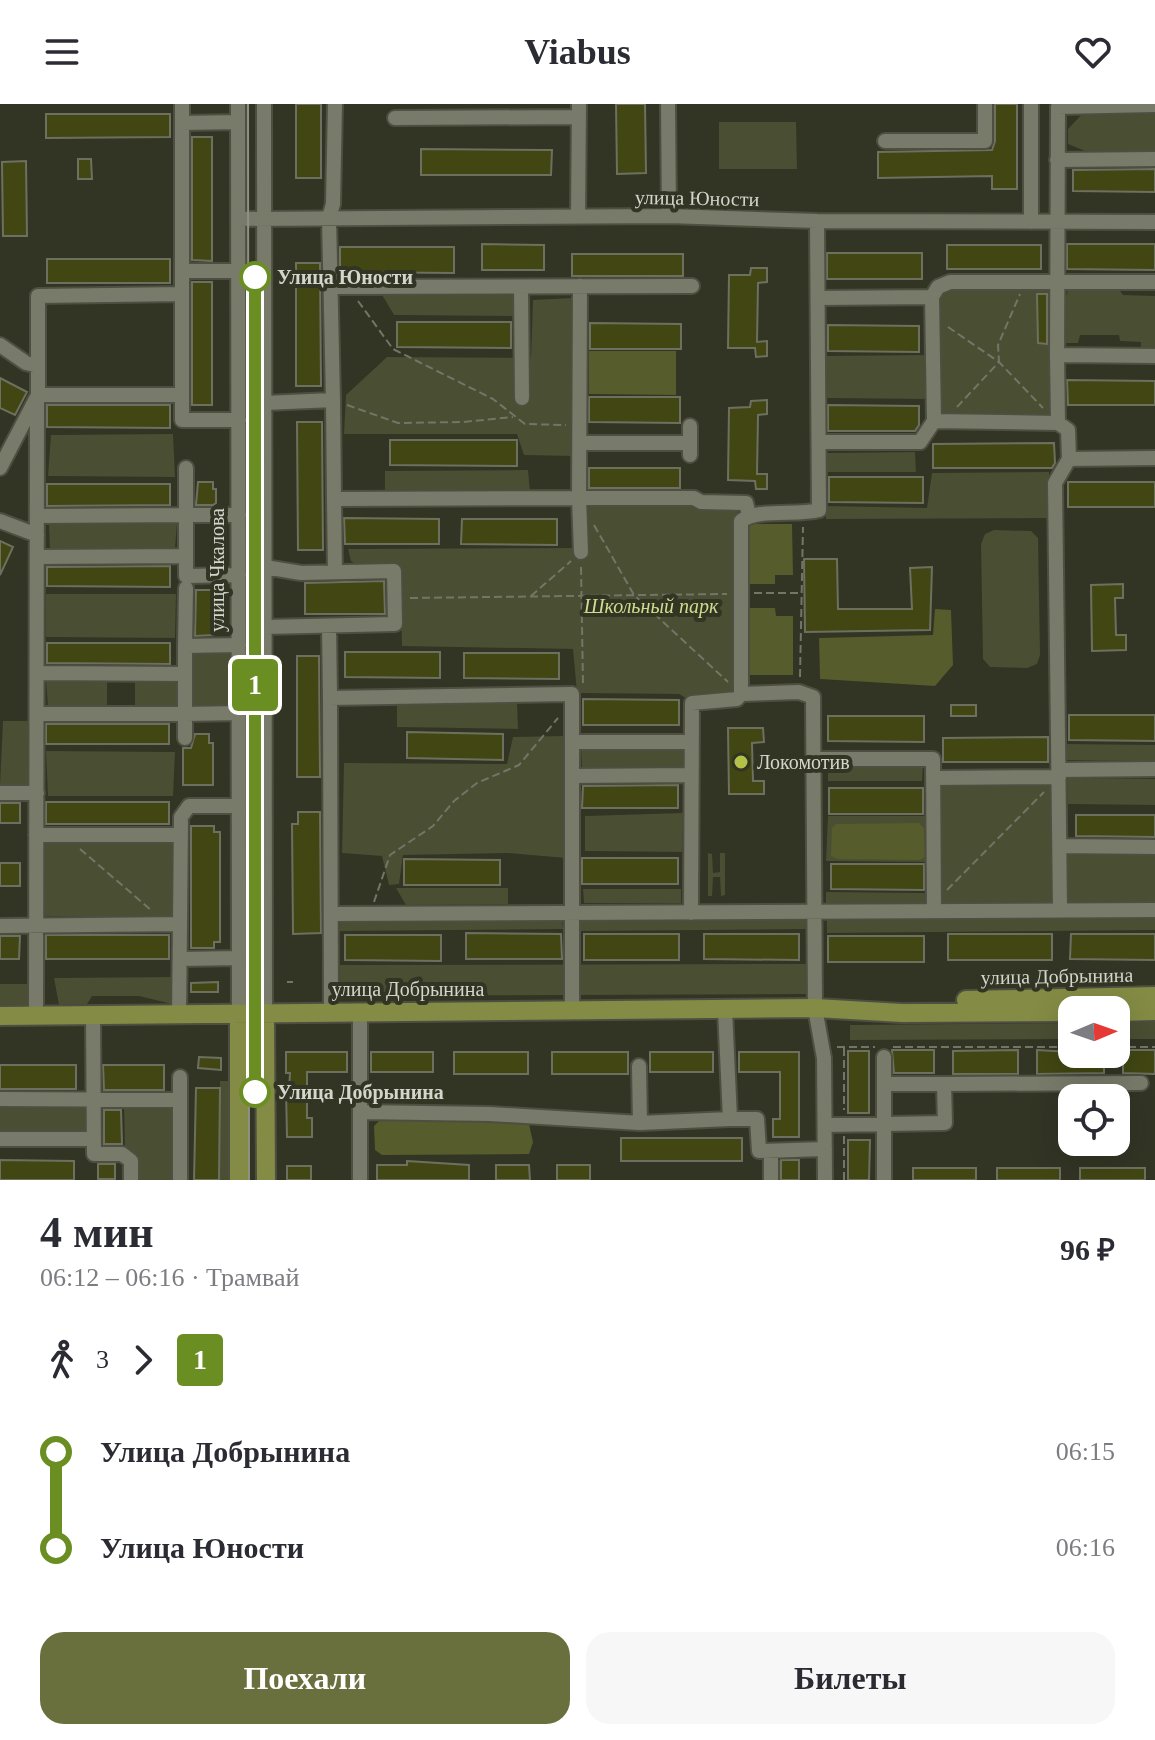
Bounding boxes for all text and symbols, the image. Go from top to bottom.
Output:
icon: menu [40,30,84,74]
icon: heart [1071,30,1115,74]
text: Viabus [524,32,631,72]
street label: улица Юности [635,186,760,211]
marker: Улица Юности [240,262,270,292]
place label: Улица Юности [277,266,413,288]
street label: улица Чкалова [206,508,229,632]
park label: Школьный парк [583,595,719,618]
line badge: 1 [229,659,281,711]
text: 1 [248,669,262,700]
place label: Локомотив [757,751,850,773]
marker: Локомотив [732,753,750,771]
street label: улица Добрынина [980,964,1134,989]
street label: улица Добрынина [332,978,484,1001]
north arrow [1058,996,1130,1068]
map controls [1058,996,1130,1156]
marker: Улица Добрынина [240,1077,270,1107]
place label: Улица Добрынина [277,1081,444,1104]
button: locate [1058,1084,1130,1156]
text: 4 мин [40,1208,154,1257]
text: 96 ₽ [1060,1233,1115,1266]
text: 06:12 – 06:16 · Трамвай [40,1263,299,1292]
icon: walk [40,1338,84,1382]
icon: forward [121,1338,165,1382]
text: 1 [193,1344,207,1375]
text: 3 [96,1345,109,1374]
text: Улица Добрынина [100,1435,350,1468]
text: 06:15 [1056,1437,1115,1466]
text: Улица Юности [100,1531,304,1564]
text: 06:16 [1056,1533,1115,1562]
button: Поехали [40,1632,570,1724]
button: Билеты [586,1632,1115,1724]

